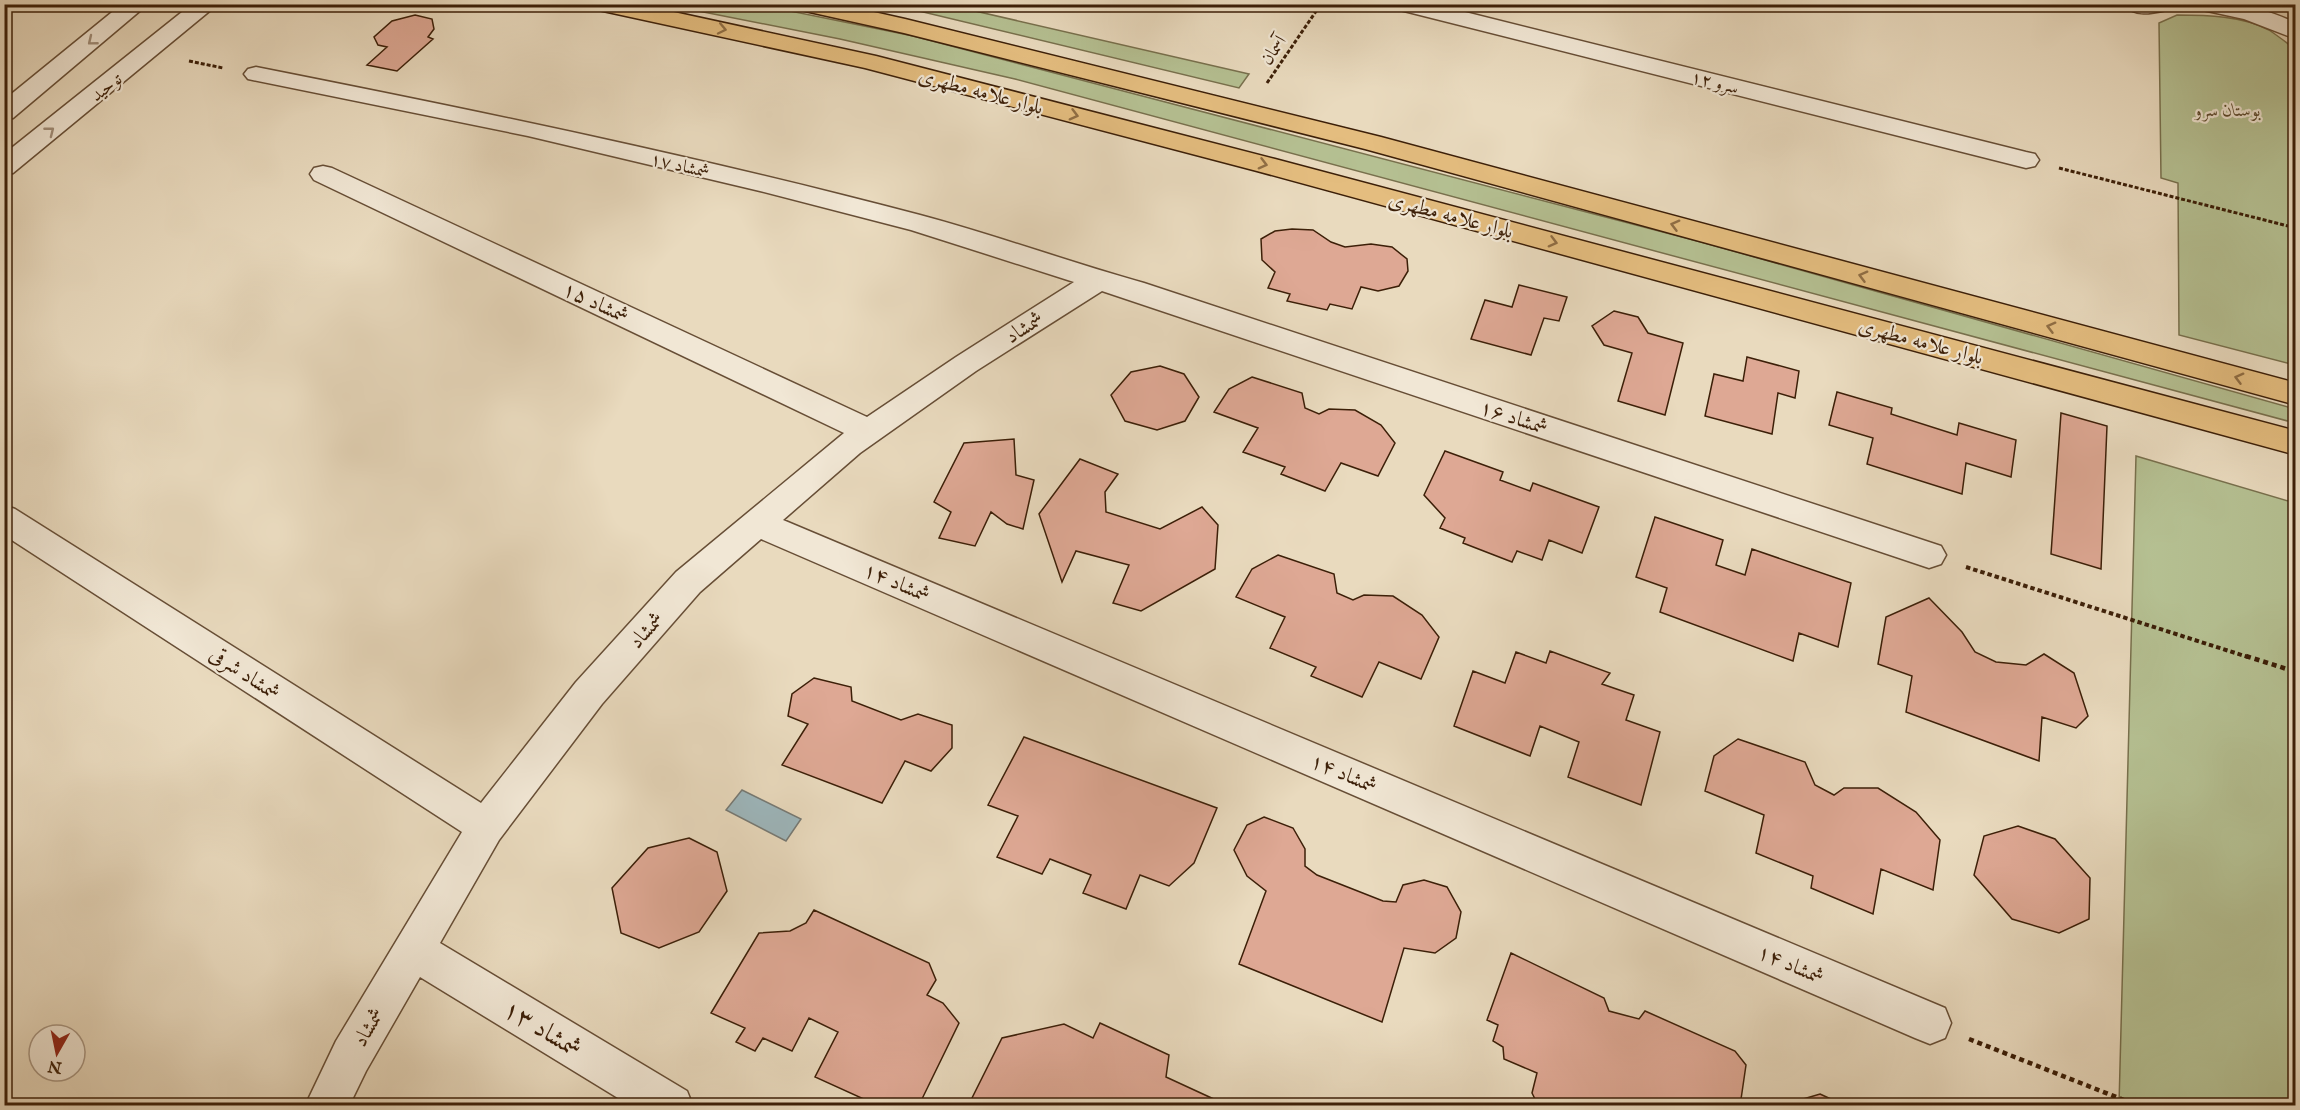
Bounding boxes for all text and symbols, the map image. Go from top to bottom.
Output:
one-way arrow [716,22,726,35]
street label: آسمان [1256,30,1294,70]
one-way arrow [88,34,99,45]
street label: بلوار علامه مطهری [915,63,1046,122]
street label: سرو ۱۲ [1688,66,1741,100]
street label: توحید [86,68,128,108]
park label: بوستان سرو [2194,100,2261,123]
one-way arrow [1069,107,1079,120]
one-way arrow [44,127,55,138]
street label: شمشاد ۱۷ [648,149,711,184]
one-way arrow [1257,157,1268,169]
street label: بلوار علامه مطهری [1385,187,1516,246]
one-way arrow [1670,220,1680,232]
one-way arrow [1547,235,1558,247]
one-way arrow [1858,271,1869,283]
street label: شمشاد ۱۵ [558,276,633,330]
street label: شمشاد [1000,306,1049,351]
street label: بلوار علامه مطهری [1855,313,1986,372]
one-way arrow [2046,322,2057,334]
one-way arrow [2234,373,2245,385]
street label: شمشاد ۱۶ [1476,395,1551,442]
street label: شمشاد ۱۴ [859,557,934,609]
street label: شمشاد [623,607,671,655]
street label: شمشاد شرقی [204,641,285,707]
street label: شمشاد ۱۴ [1306,748,1381,800]
street label: شمشاد ۱۴ [1753,939,1828,991]
street label: شمشاد ۱۳ [497,993,588,1066]
street label: شمشاد [347,1003,391,1052]
north arrow [27,1023,87,1083]
text: N [46,1055,64,1077]

